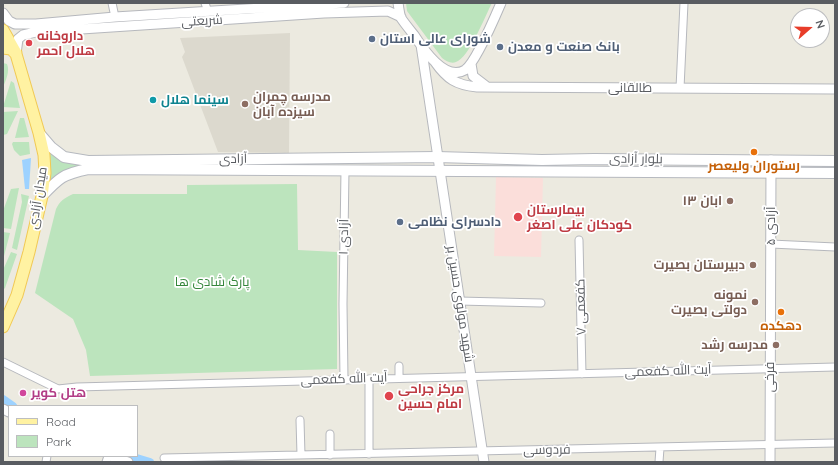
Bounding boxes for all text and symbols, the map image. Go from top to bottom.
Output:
north arrow [790,8,830,48]
street label: شریعتی [181,12,223,30]
text: N [812,18,828,30]
place label: داروخانه هلال احمر [37,28,95,59]
place label: شورای عالی استان [380,31,491,47]
marker: شورای عالی استان [367,34,377,44]
marker: داروخانه هلال احمر [24,38,34,48]
place label: بانک صنعت و معدن [508,39,620,55]
marker: بانک صنعت و معدن [495,42,505,52]
street label: طالقانی [608,80,652,96]
place label: مدرسه چمران سیزده آبان [253,89,331,120]
place label: سینما هلال [161,92,229,108]
marker: سینما هلال [148,95,158,105]
marker: مدرسه چمران سیزده آبان [240,99,250,109]
marker: رستوران ولیعصر [749,147,759,157]
street label: آزادی [219,151,247,167]
street label: بلوار آزادی [609,151,663,167]
place label: رستوران ولیعصر [708,158,800,174]
street label: میدان آزادی [25,166,51,230]
place label: ۱۳ ابان [682,193,722,209]
marker: ۱۳ ابان [725,196,735,206]
place label: بیمارستان کودکان علی اصغر [527,202,632,233]
street label: آزادی ۵ [763,207,779,245]
marker: بیمارستان کودکان علی اصغر [512,211,524,223]
place label: دادسرای نظامی [408,214,501,230]
marker: دادسرای نظامی [395,217,405,227]
street label: آزادی ۱ [336,219,352,255]
street label: شهید مولوی حسین بر [443,244,477,364]
place label: دبیرستان بصیرت [654,257,745,273]
marker: دبیرستان بصیرت [748,260,758,270]
park label: پارک شادی ها [175,274,249,290]
street label: کفعمی ۷ [573,279,589,335]
place label: نمونه دولتی بصیرت [671,287,747,318]
marker: نمونه دولتی بصیرت [750,297,760,307]
marker: دهکده [776,307,786,317]
place label: دهکده [760,318,802,334]
place label: مدرسه رشد [701,337,768,353]
marker: مدرسه رشد [771,340,781,350]
street label: آیت الله کفعمی [624,362,712,380]
street label: فرخی [762,362,778,392]
street label: آیت الله کفعمی [300,370,388,388]
place label: مرکز جراحی امام حسین [398,381,464,412]
place label: هتل کویر [31,385,86,401]
marker: هتل کویر [18,388,28,398]
marker: مرکز جراحی امام حسین [383,390,395,402]
legend [8,405,138,457]
text: Road [46,414,76,429]
text: Park [46,434,71,449]
street label: فردوسی [523,442,571,458]

